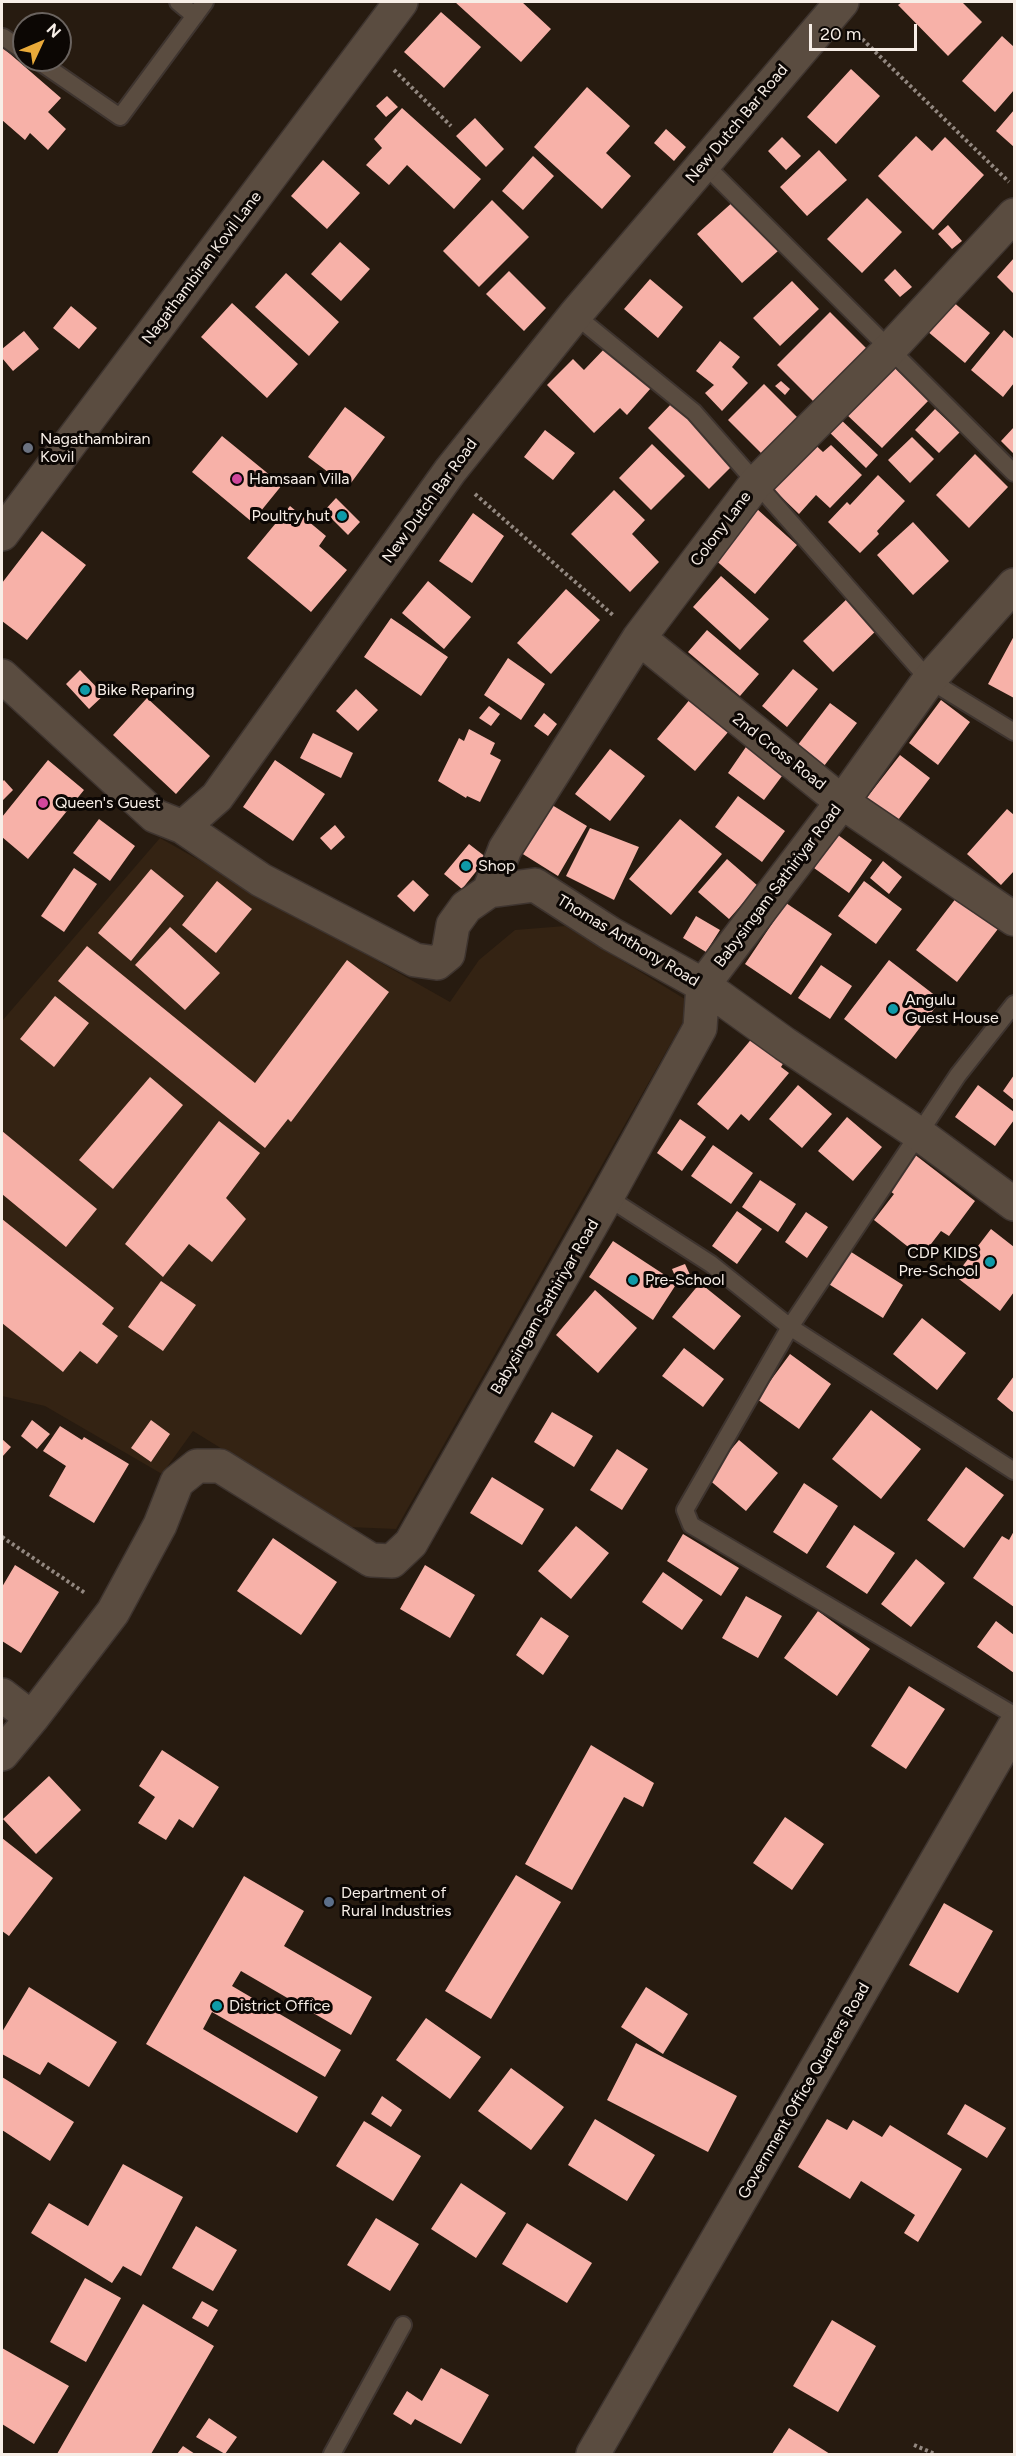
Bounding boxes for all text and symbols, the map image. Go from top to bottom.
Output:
north arrow [12,12,72,72]
scale bar [812,12,920,50]
text: N [43,19,65,42]
text: 20 m [820,23,861,45]
street label: New Dutch Bar Road [682,61,792,187]
street label: Nagathambiran Kovil Lane [138,188,266,348]
place label: Nagathambiran Kovil [40,429,150,467]
street label: New Dutch Bar Road [378,435,482,567]
marker: Nagathambiran Kovil [21,441,35,455]
place label: Hamsaan Villa [249,469,349,489]
marker: Hamsaan Villa [230,472,244,486]
street label: Colony Lane [687,488,755,570]
place label: Poultry hut [251,506,330,526]
marker: Poultry hut [335,509,349,523]
place label: Bike Reparing [97,680,195,700]
marker: Bike Reparing [78,683,92,697]
street label: 2nd Cross Road [729,710,829,794]
place label: Queen's Guest [55,793,161,813]
marker: Queen's Guest [36,796,50,810]
street label: Babysingam Sathiriyar Road [710,801,846,971]
place label: Shop [478,856,515,876]
marker: Shop [459,859,473,873]
street label: Thomas Anthony Road [554,891,702,991]
place label: Angulu Guest House [905,990,999,1028]
marker: Angulu Guest House [886,1002,900,1016]
street label: Babysingam Sathiriyar Road [487,1216,603,1398]
place label: CDP KIDS Pre-School [898,1243,978,1281]
marker: CDP KIDS Pre-School [983,1255,997,1269]
place label: Pre-School [645,1270,725,1290]
marker: Pre-School [626,1273,640,1287]
place label: Department of Rural Industries [341,1883,451,1921]
marker: Department of Rural Industries [322,1895,336,1909]
street label: Government Office Quarters Road [734,1980,874,2202]
place label: District Office [229,1996,330,2016]
marker: District Office [210,1999,224,2013]

